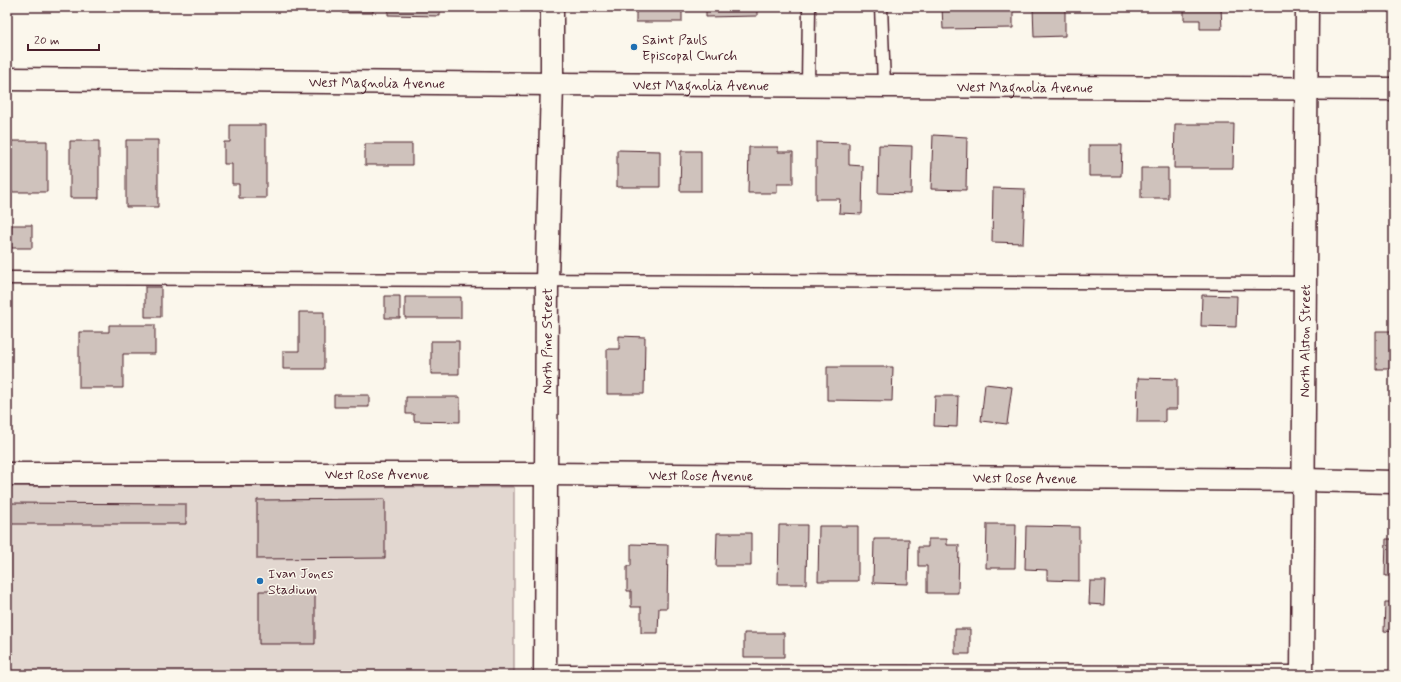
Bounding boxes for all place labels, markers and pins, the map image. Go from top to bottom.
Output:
place label: Saint Pauls Episcopal Church [642,31,738,65]
marker: Saint Pauls Episcopal Church [629,42,639,52]
place label: Ivan Jones Stadium [268,565,334,599]
marker: Ivan Jones Stadium [255,576,265,586]

